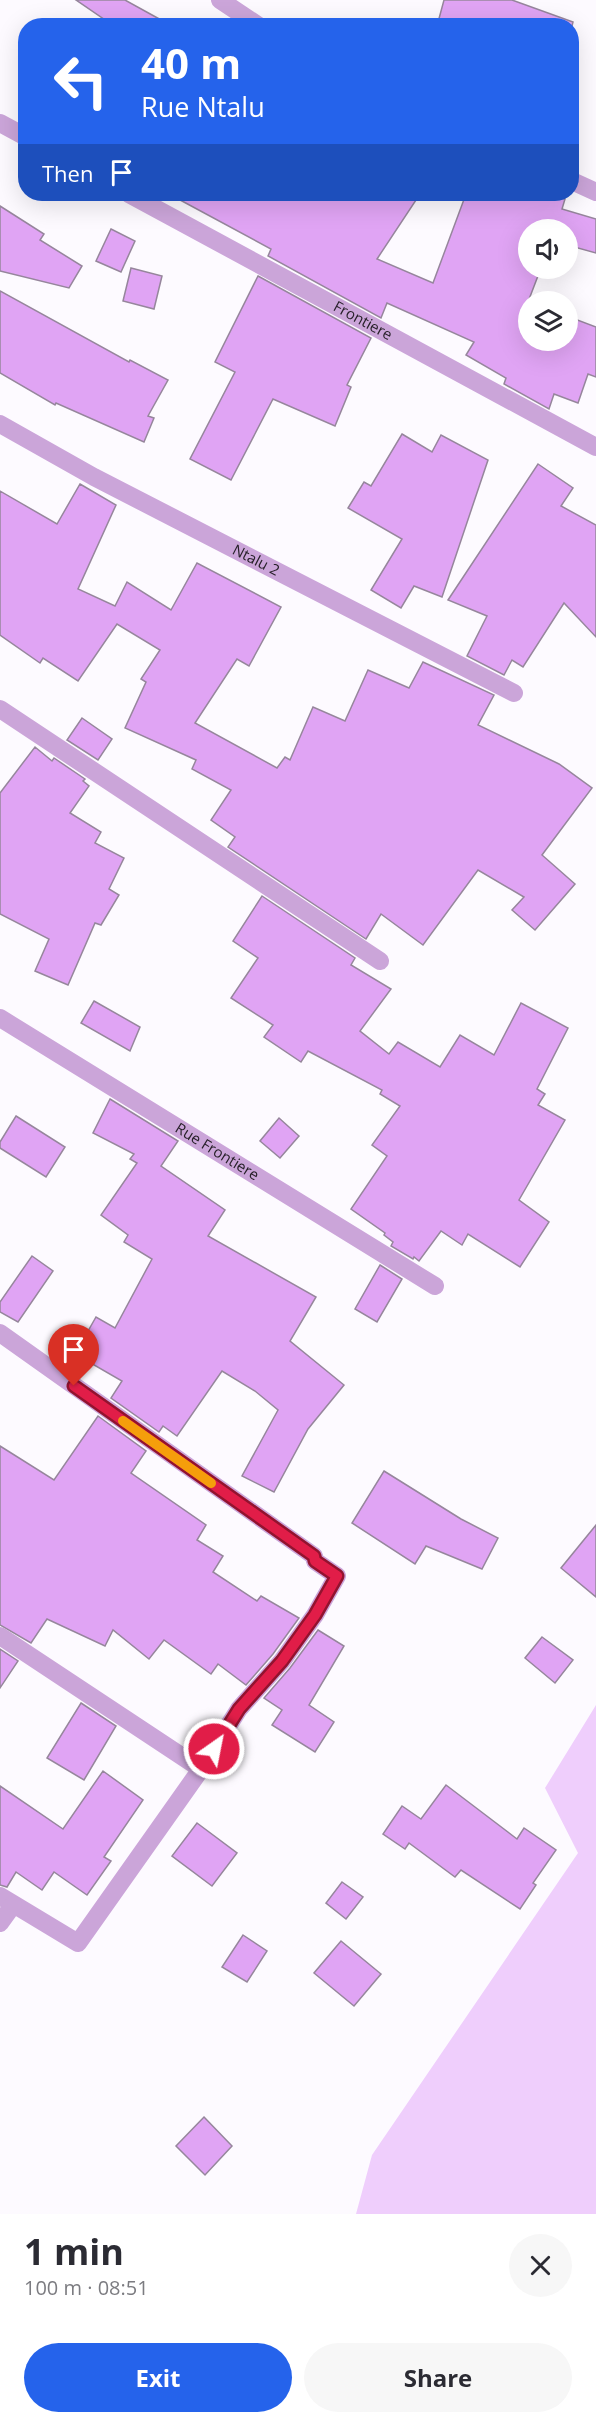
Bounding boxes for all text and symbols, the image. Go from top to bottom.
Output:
text: 40 m [141,34,241,91]
icon: left [42,42,120,120]
text: Rue Ntalu [141,88,265,125]
icon: arrive [105,156,138,189]
text: Then [42,158,93,188]
map controls [518,219,578,351]
button: sound [518,219,578,279]
button: layers [518,291,578,351]
street label: Frontiere [330,296,396,344]
street label: Ntalu 2 [229,539,283,580]
street label: Rue Frontiere [172,1117,263,1184]
pin [48,1324,99,1386]
icon: arrive [57,1333,90,1366]
position arrow [182,1717,246,1781]
text: 1 min [24,2227,124,2276]
button: close [509,2234,572,2297]
text: 100 m · 08:51 [24,2274,149,2301]
button: Exit [24,2343,292,2412]
button: Share [304,2343,572,2412]

